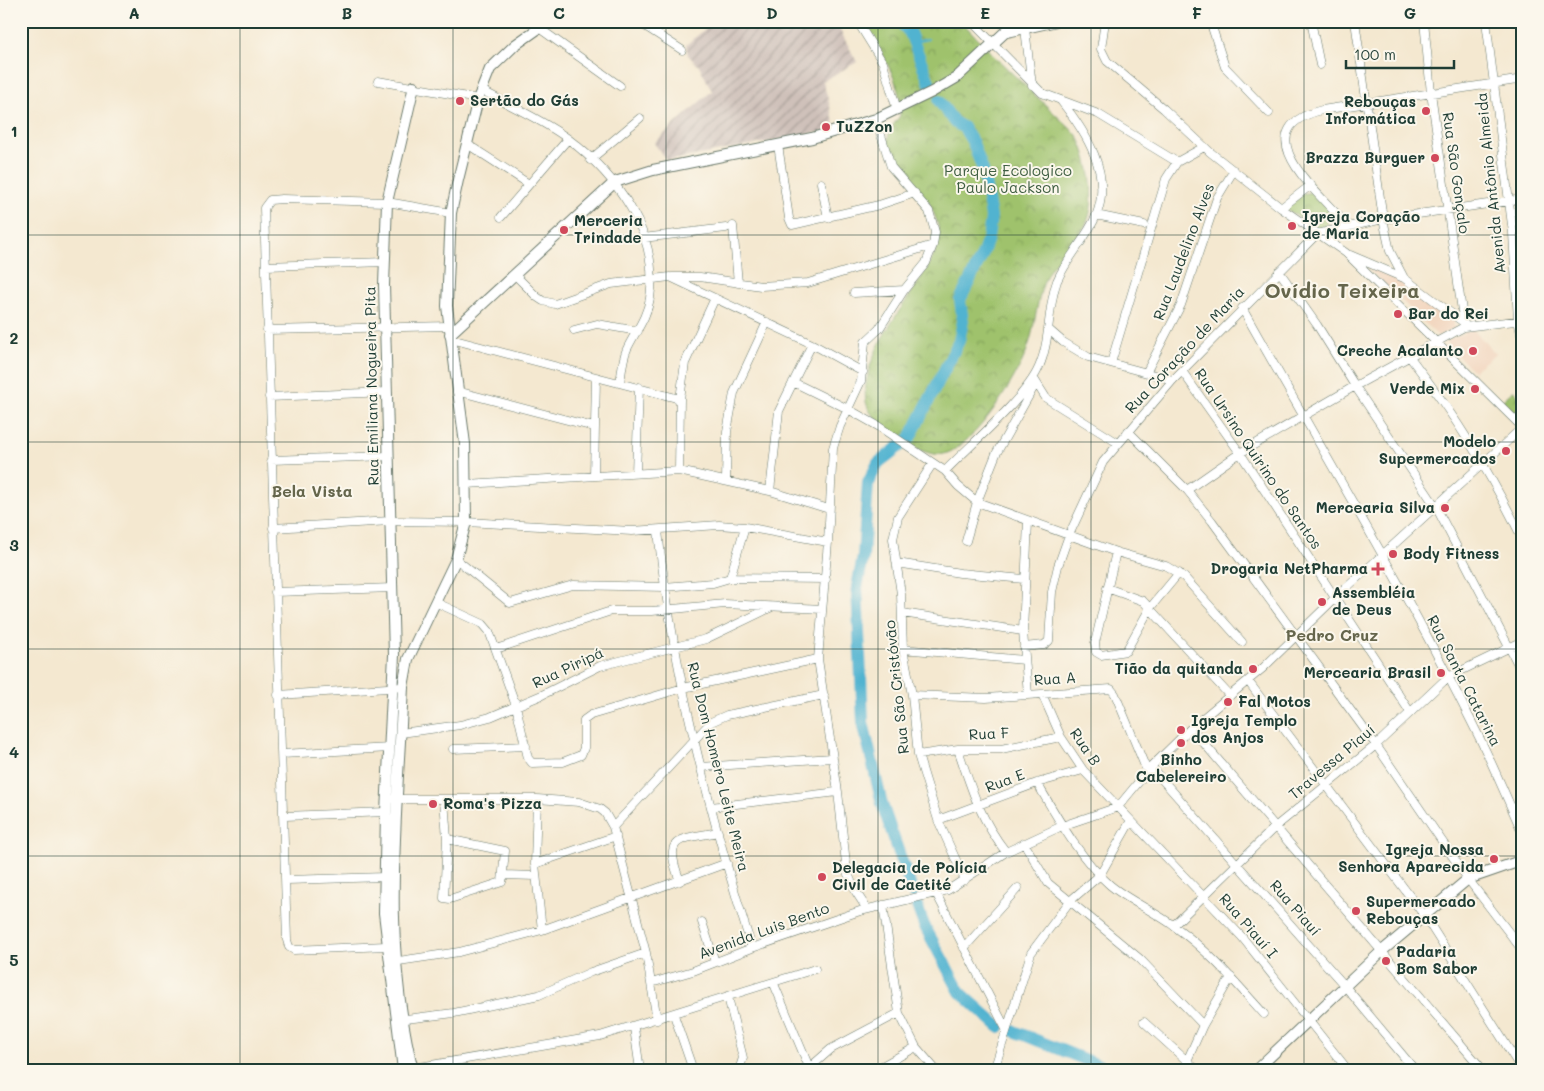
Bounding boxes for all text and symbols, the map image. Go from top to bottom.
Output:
text: A [128,2,140,23]
text: B [342,2,352,23]
text: C [553,2,565,23]
text: D [766,2,778,23]
text: E [980,2,990,23]
text: F [1192,2,1202,23]
text: G [1404,2,1416,23]
scale bar [1346,38,1454,70]
text: 100 m [1354,44,1396,64]
place label: Sertão do Gás [470,90,579,110]
place label: Rebouças Informática [1325,91,1416,128]
street label: Avenida Antônio Almeida [1471,91,1509,275]
marker: Sertão do Gás [454,95,466,107]
marker: Rebouças Informática [1420,105,1432,117]
street label: Rua São Gonçalo [1439,111,1475,235]
place label: TuZZon [836,116,892,136]
text: 1 [10,120,18,141]
marker: TuZZon [820,121,832,133]
place label: Brazza Burguer [1305,147,1425,167]
marker: Brazza Burguer [1429,152,1441,164]
park label: Parque Ecologico Paulo Jackson [944,160,1072,197]
street label: Rua Laudelino Alves [1148,180,1218,323]
place label: Igreja Coração de Maria [1302,206,1420,243]
place label: Merceria Trindade [574,210,643,247]
marker: Igreja Coração de Maria [1286,220,1298,232]
marker: Merceria Trindade [558,224,570,236]
district label: Ovídio Teixeira [1264,277,1420,303]
street label: Rua Coração de Maria [1120,282,1248,417]
street label: Rua Emiliana Nogueira Pita [359,286,383,486]
place label: Bar do Rei [1408,303,1489,323]
marker: Bar do Rei [1392,308,1404,320]
text: 2 [10,327,19,348]
place label: Creche Acalanto [1337,340,1463,360]
marker: Creche Acalanto [1467,345,1479,357]
street label: Rua Ursino Quirino do Santos [1191,364,1327,553]
place label: Verde Mix [1389,378,1465,398]
marker: Verde Mix [1469,383,1481,395]
place label: Modelo Supermercados [1379,431,1496,468]
marker: Modelo Supermercados [1500,445,1512,457]
district label: Bela Vista [271,480,353,501]
place label: Mercearia Silva [1316,497,1435,517]
marker: Mercearia Silva [1439,502,1451,514]
text: 3 [9,534,19,555]
place label: Body Fitness [1403,543,1499,563]
marker: Body Fitness [1387,548,1399,560]
place label: Drogaria NetPharma [1211,558,1368,578]
marker: Drogaria NetPharma [1372,563,1384,575]
place label: Assembléia de Deus [1332,582,1415,619]
marker: Assembléia de Deus [1316,596,1328,608]
street label: Rua Santa Catarina [1423,612,1507,750]
street label: Rua São Cristóvão [879,619,913,755]
district label: Pedro Cruz [1286,624,1378,645]
street label: Rua Piripá [529,642,606,692]
place label: Tião da quitanda [1115,658,1243,678]
street label: Rua Dom Homero Leite Meira [683,660,755,874]
place label: Mercearia Brasil [1304,662,1431,682]
marker: Tião da quitanda [1247,663,1259,675]
street label: Rua A [1033,667,1077,689]
marker: Mercearia Brasil [1435,667,1447,679]
place label: Fal Motos [1238,691,1311,711]
marker: Fal Motos [1222,696,1234,708]
place label: Igreja Templo dos Anjos [1191,710,1297,747]
street label: Travessa Piauí [1284,719,1379,803]
street label: Rua F [968,722,1010,744]
street label: Rua B [1066,724,1106,769]
marker: Igreja Templo dos Anjos [1175,724,1187,736]
marker: Binho Cabelereiro [1175,737,1187,749]
text: 4 [9,741,19,762]
place label: Binho Cabelereiro [1136,749,1226,786]
street label: Rua E [982,763,1028,797]
place label: Roma's Pizza [443,793,542,813]
marker: Roma's Pizza [427,798,439,810]
place label: Igreja Nossa Senhora Aparecida [1338,839,1484,876]
marker: Igreja Nossa Senhora Aparecida [1488,853,1500,865]
place label: Delegacia de Polícia Civil de Caetité [832,857,987,894]
marker: Delegacia de Polícia Civil de Caetité [816,871,828,883]
street label: Rua Piauí [1266,875,1326,940]
street label: Rua Piauí I [1215,889,1283,962]
place label: Supermercado Rebouças [1366,891,1476,928]
street label: Avenida Luis Bento [695,897,832,963]
marker: Supermercado Rebouças [1350,905,1362,917]
place label: Padaria Bom Sabor [1396,941,1478,978]
text: 5 [9,949,19,970]
marker: Padaria Bom Sabor [1380,955,1392,967]

